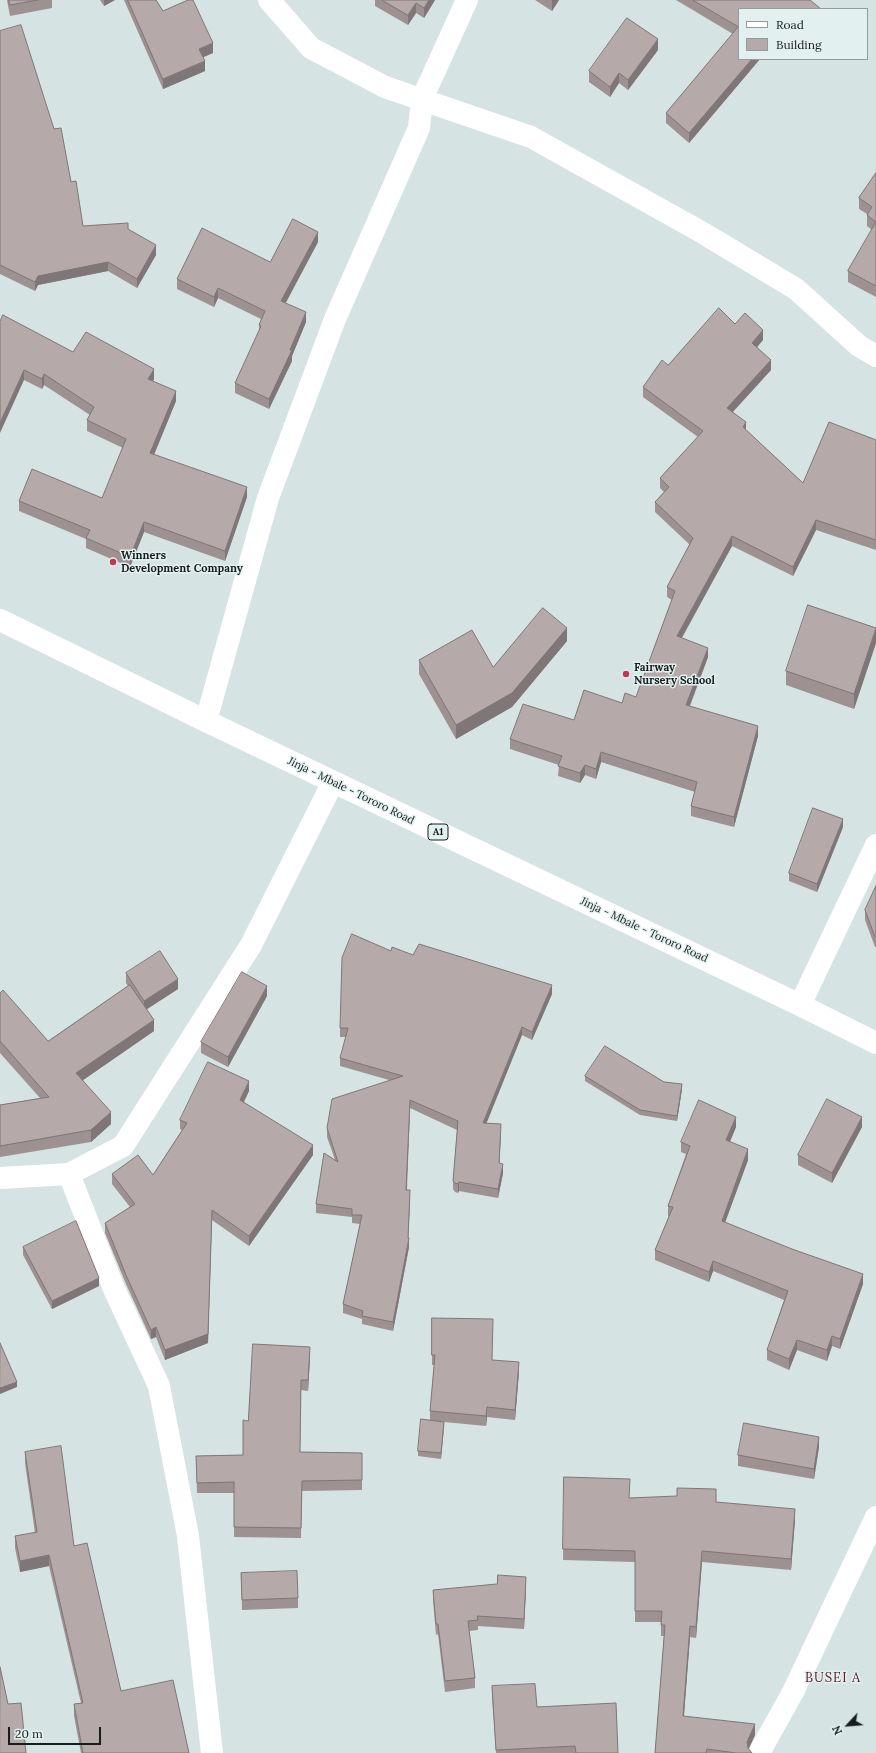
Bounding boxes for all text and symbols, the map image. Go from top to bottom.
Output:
legend [738,8,868,60]
text: Road [776,17,804,32]
text: Building [776,37,822,52]
place label: Winners Development Company [121,549,243,575]
marker: Winners Development Company [108,557,118,567]
place label: Fairway Nursery School [634,661,715,687]
marker: Fairway Nursery School [621,669,631,679]
street label: Jinja - Mbale - Tororo Road [285,755,417,827]
road number: A1 [428,824,448,840]
street label: Jinja - Mbale - Tororo Road [578,895,710,965]
district label: BUSEI A [805,1670,861,1686]
north arrow [828,1705,868,1745]
scale bar [10,1719,103,1745]
text: N [829,1723,845,1737]
text: 20 m [15,1726,43,1741]

